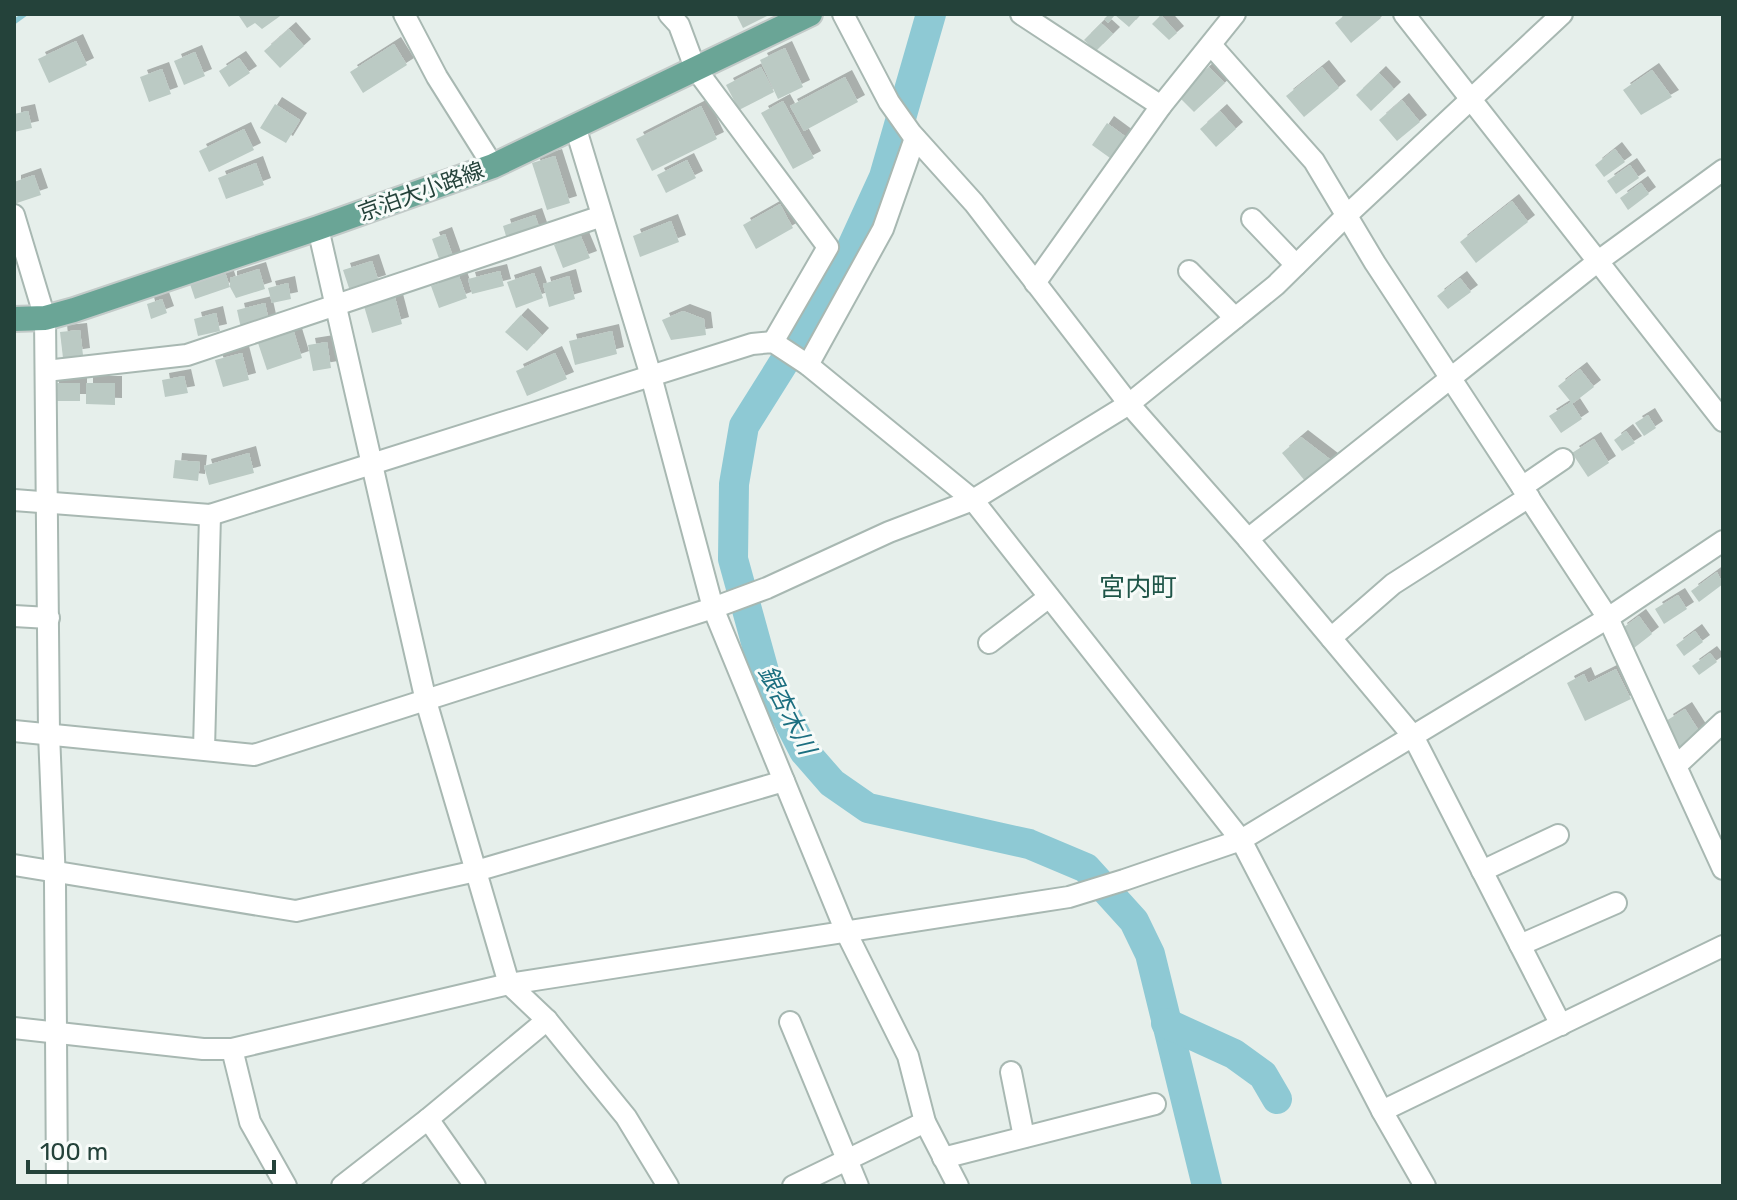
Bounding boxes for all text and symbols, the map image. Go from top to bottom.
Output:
street label: 京泊大小路線 [355,156,488,227]
district label: 宮内町 [1099,572,1177,603]
water label: 銀杏木川 [753,661,823,762]
scale bar [28,1124,274,1174]
text: 100 m [40,1138,108,1166]

